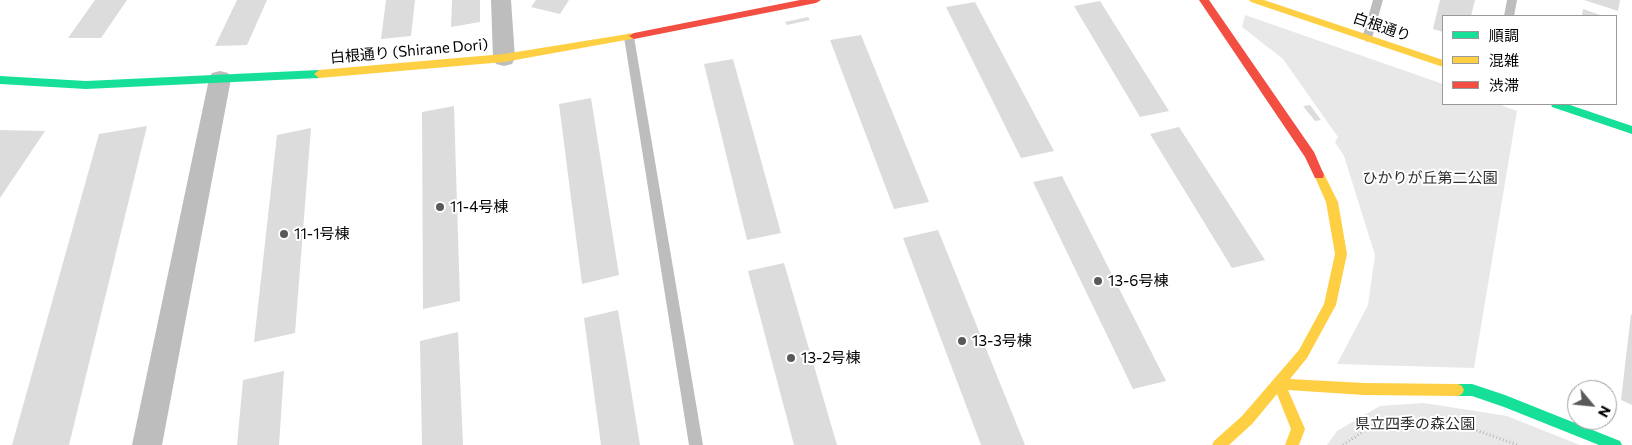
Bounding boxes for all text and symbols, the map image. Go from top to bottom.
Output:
street label: 白根通り [1351,9,1413,45]
legend [1442,15,1617,105]
text: 順調 [1489,26,1519,44]
street label: 白根通り (Shirane Dori) [329,35,489,67]
text: 混雑 [1489,51,1519,69]
text: 渋滞 [1489,76,1519,94]
park label: ひかりが丘第二公園 [1363,169,1497,187]
place label: 11-4号棟 [450,198,508,216]
marker: 11-4号棟 [434,201,446,213]
place label: 11-1号棟 [294,225,350,243]
marker: 11-1号棟 [278,228,290,240]
place label: 13-6号棟 [1108,272,1168,290]
marker: 13-6号棟 [1092,275,1104,287]
place label: 13-3号棟 [972,332,1032,350]
marker: 13-3号棟 [956,335,968,347]
place label: 13-2号棟 [801,349,861,367]
marker: 13-2号棟 [785,352,797,364]
north arrow [1567,380,1617,430]
text: N [1595,403,1615,420]
park label: 県立四季の森公園 [1355,415,1475,433]

